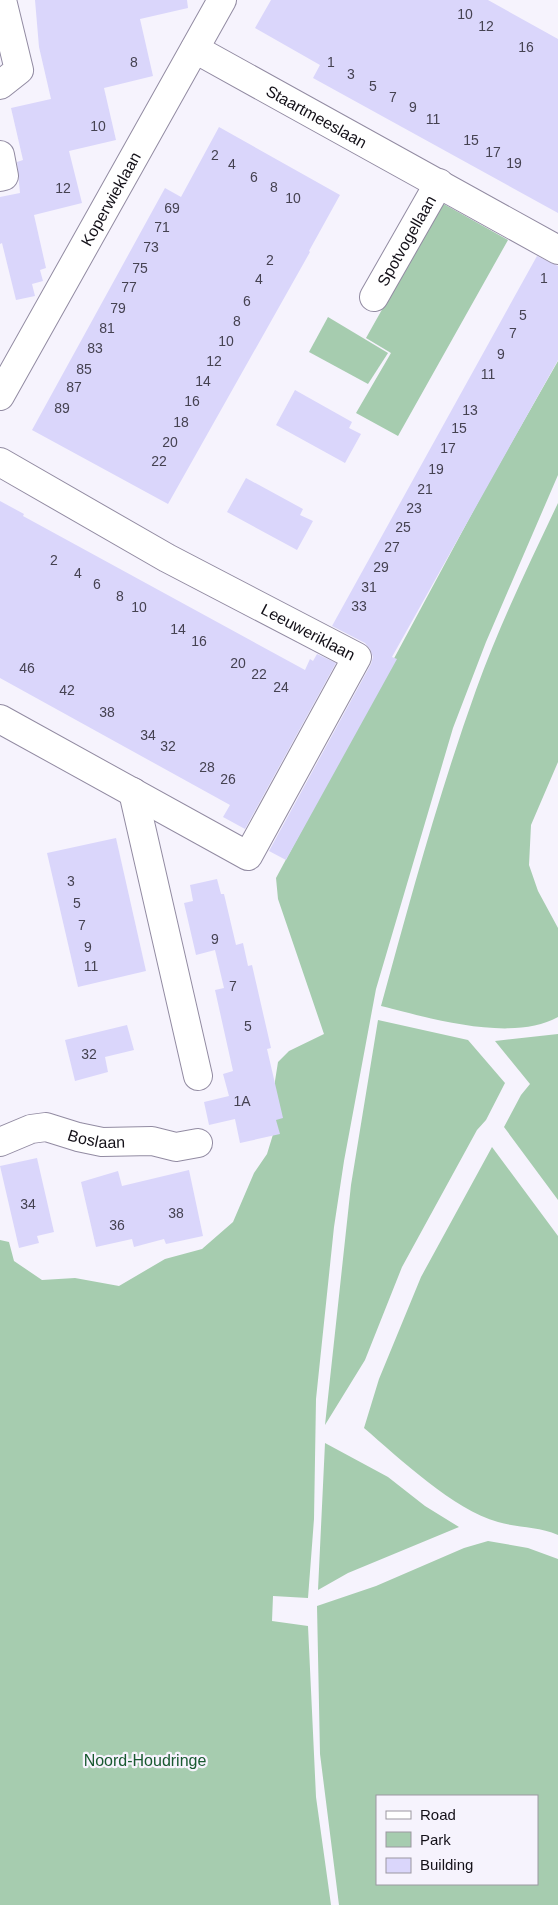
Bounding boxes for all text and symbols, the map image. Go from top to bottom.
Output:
house number: 10 [457,6,473,22]
house number: 12 [478,18,494,34]
house number: 16 [518,39,534,55]
house number: 8 [130,54,138,70]
house number: 1 [327,54,335,70]
house number: 3 [347,66,355,82]
house number: 5 [369,78,377,94]
street label: Staartmeeslaan [263,82,370,151]
house number: 7 [389,89,397,105]
house number: 9 [409,99,417,115]
house number: 11 [426,111,440,127]
house number: 10 [90,118,106,134]
house number: 15 [463,132,479,148]
house number: 17 [485,144,501,160]
house number: 2 [211,147,219,163]
street label: Koperwieklaan [78,149,144,249]
house number: 19 [506,155,522,171]
house number: 4 [228,156,236,172]
house number: 6 [250,169,258,185]
house number: 8 [270,179,278,195]
house number: 12 [55,180,71,196]
house number: 10 [285,190,301,206]
street label: Spotvogellaan [374,192,439,289]
house number: 69 [164,200,180,216]
house number: 71 [154,219,170,235]
house number: 73 [143,239,159,255]
house number: 2 [266,252,274,268]
house number: 75 [132,260,148,276]
house number: 1 [540,270,548,286]
house number: 4 [255,271,263,287]
house number: 77 [121,279,137,295]
house number: 6 [243,293,251,309]
house number: 79 [110,300,126,316]
house number: 5 [519,307,527,323]
house number: 8 [233,313,241,329]
house number: 81 [99,320,115,336]
house number: 7 [509,325,517,341]
house number: 10 [218,333,234,349]
house number: 83 [87,340,103,356]
house number: 9 [497,346,505,362]
house number: 12 [206,353,222,369]
house number: 85 [76,361,92,377]
house number: 11 [481,366,495,382]
house number: 14 [195,373,211,389]
house number: 87 [66,379,82,395]
house number: 16 [184,393,200,409]
house number: 89 [54,400,70,416]
house number: 13 [462,402,478,418]
house number: 18 [173,414,189,430]
house number: 15 [451,420,467,436]
house number: 20 [162,434,178,450]
house number: 17 [440,440,456,456]
house number: 22 [151,453,167,469]
house number: 19 [428,461,444,477]
house number: 21 [417,481,433,497]
house number: 23 [406,500,422,516]
house number: 25 [395,519,411,535]
house number: 27 [384,539,400,555]
house number: 2 [50,552,58,568]
house number: 29 [373,559,389,575]
house number: 4 [74,565,82,581]
house number: 6 [93,576,101,592]
house number: 31 [361,579,377,595]
house number: 8 [116,588,124,604]
house number: 33 [351,598,367,614]
house number: 10 [131,599,147,615]
street label: Leeuweriklaan [258,601,358,663]
house number: 14 [170,621,186,637]
house number: 16 [191,633,207,649]
house number: 20 [230,655,246,671]
house number: 46 [19,660,35,676]
house number: 22 [251,666,267,682]
house number: 24 [273,679,289,695]
house number: 42 [59,682,75,698]
house number: 38 [99,704,115,720]
house number: 34 [140,727,156,743]
house number: 32 [160,738,176,754]
house number: 28 [199,759,215,775]
house number: 26 [220,771,236,787]
house number: 3 [67,873,75,889]
house number: 5 [73,895,81,911]
house number: 7 [78,917,86,933]
house number: 9 [211,931,219,947]
house number: 9 [84,939,92,955]
house number: 11 [84,958,98,974]
house number: 7 [229,978,237,994]
house number: 5 [244,1018,252,1034]
house number: 32 [81,1046,97,1062]
house number: 1A [233,1093,251,1109]
street label: Boslaan [66,1126,125,1151]
house number: 34 [20,1196,36,1212]
house number: 38 [168,1205,184,1221]
house number: 36 [109,1217,125,1233]
park label: Noord-Houdringe [84,1752,206,1769]
legend [376,1795,538,1885]
text: Road [420,1806,456,1823]
text: Park [420,1831,451,1848]
text: Building [420,1856,473,1873]

